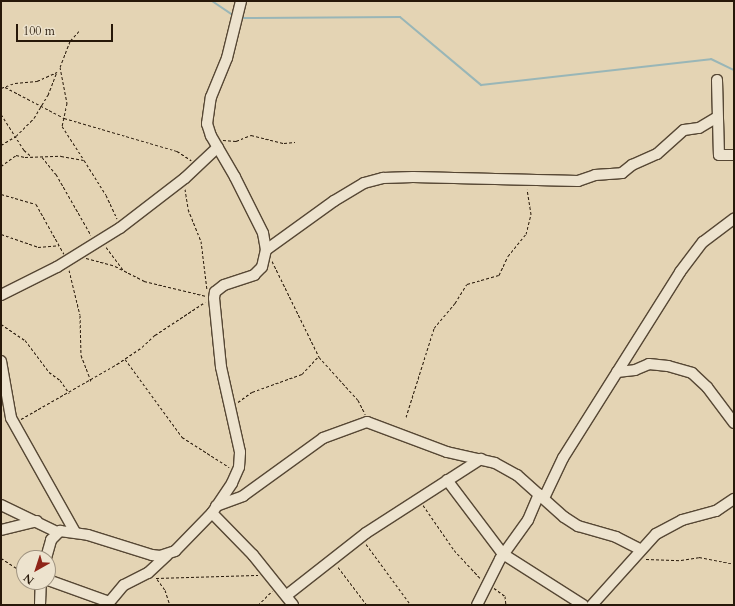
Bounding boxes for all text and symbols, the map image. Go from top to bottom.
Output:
scale bar [18,16,115,42]
text: 100 m [23,23,55,39]
north arrow [16,550,56,590]
text: N [20,570,37,588]

